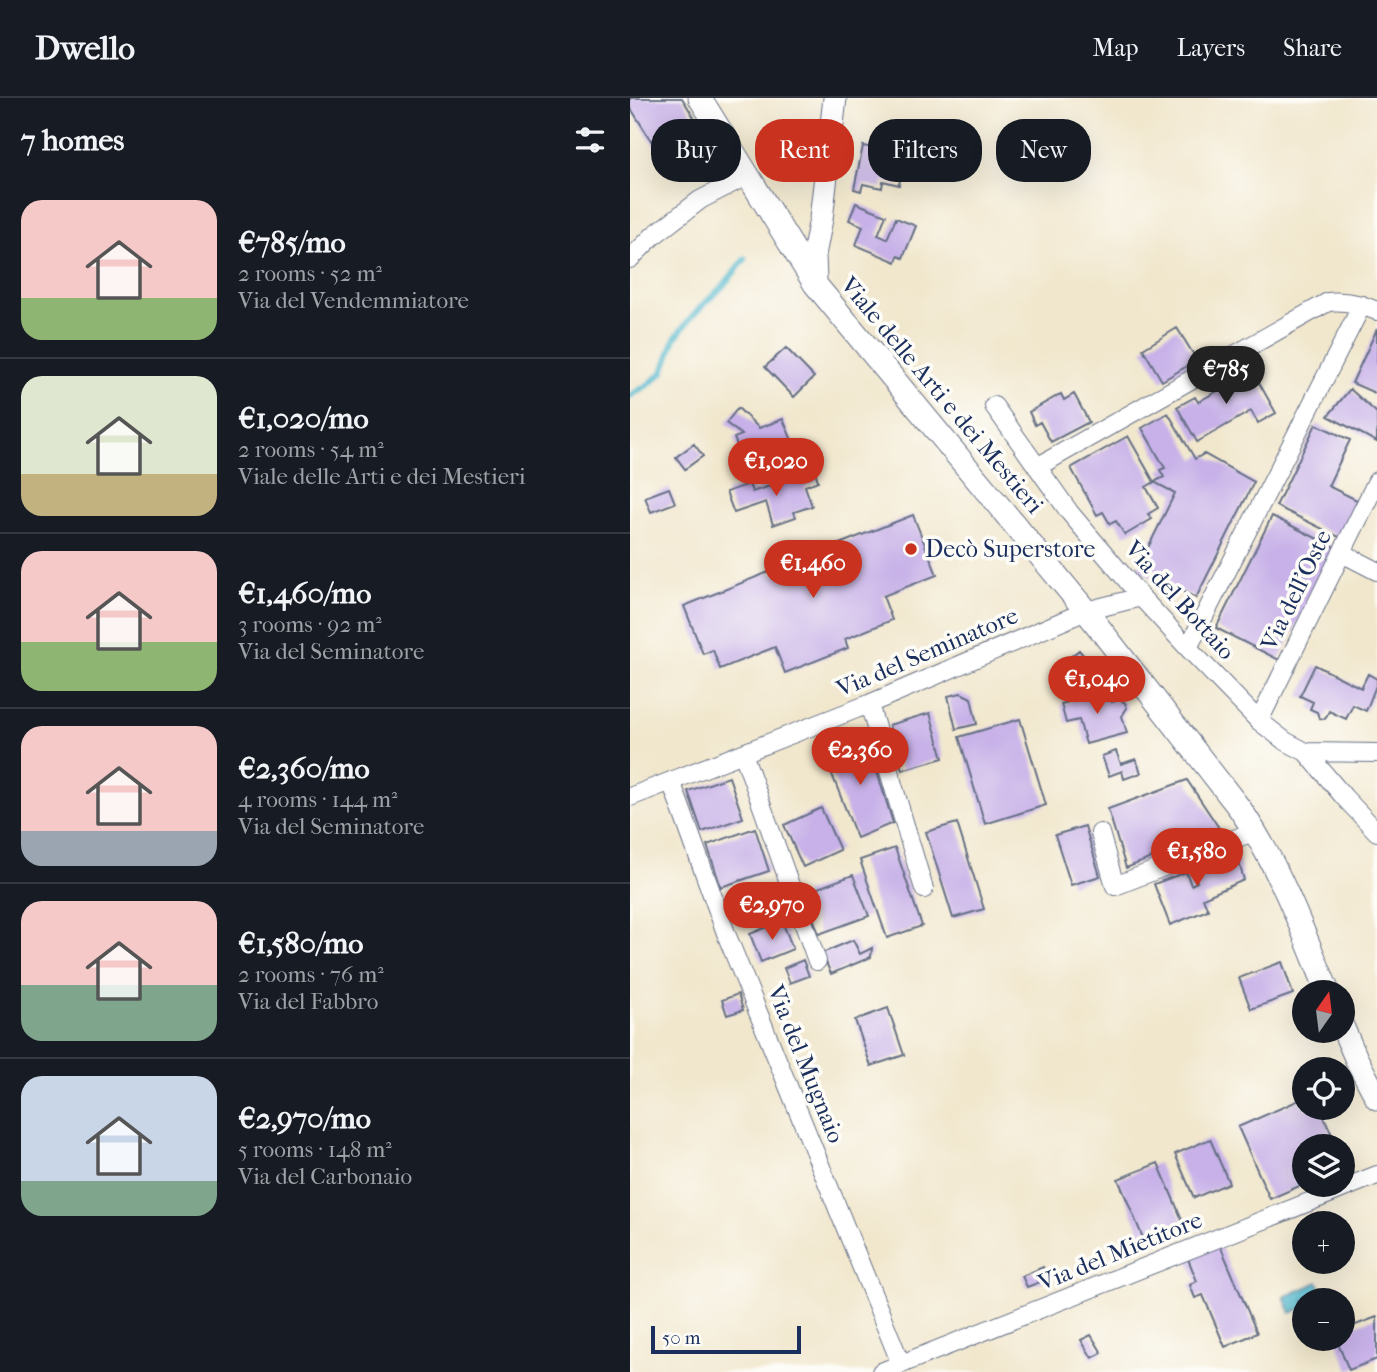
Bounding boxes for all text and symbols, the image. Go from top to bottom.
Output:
text: Dwello [35,29,135,68]
text: Map [1093,34,1139,62]
text: Layers [1177,34,1245,62]
text: Share [1283,34,1342,62]
chip: Buy [651,119,741,182]
chip: Rent [755,119,854,182]
chip: Filters [868,119,982,182]
chip: New [996,119,1091,182]
icon: filters [571,121,609,159]
text: 7 homes [21,123,124,158]
text: €785/mo [238,225,346,260]
icon: home [77,228,161,312]
text: 2 rooms · 52 m² [238,260,382,287]
street label: Viale delle Arti e dei Mestieri [834,270,1049,519]
text: Via del Vendemmiatore [238,287,469,314]
pin: €785 [1185,346,1267,406]
text: €785 [1203,355,1249,382]
text: €1,020/mo [238,401,369,436]
icon: home [77,404,161,488]
text: 2 rooms · 54 m² [238,436,384,463]
pin: €1,020 [719,438,833,498]
text: €1,020 [744,447,808,474]
text: Viale delle Arti e dei Mestieri [238,463,526,490]
street label: Via dell'Oste [1254,525,1337,656]
street label: Via del Bottaio [1119,534,1241,665]
place label: Decò Superstore [925,535,1096,563]
pin: €1,460 [756,540,870,600]
marker: Decò Superstore [903,541,919,557]
text: €1,460 [780,549,846,576]
text: €1,460/mo [238,576,371,611]
icon: home [77,579,161,663]
street label: Via del Seminatore [831,601,1022,703]
text: 3 rooms · 92 m² [238,611,382,638]
text: Via del Seminatore [238,638,424,665]
pin: €1,040 [1040,656,1154,716]
text: €1,040 [1064,665,1130,692]
pin: €2,360 [803,728,917,787]
text: €2,360 [828,736,892,763]
text: €2,360/mo [238,751,370,786]
icon: home [77,754,161,838]
text: 4 rooms · 144 m² [238,786,398,813]
text: Via del Seminatore [238,813,424,840]
pin: €1,580 [1140,828,1254,888]
text: €1,580 [1167,837,1227,864]
pin: €2,970 [715,882,829,942]
text: €2,970 [739,891,805,918]
text: €1,580/mo [238,926,363,961]
icon: home [77,929,161,1013]
text: 2 rooms · 76 m² [238,961,384,988]
street label: Via del Mugnaio [761,980,850,1147]
north arrow [1292,980,1354,1043]
map controls [1292,980,1355,1351]
text: Via del Fabbro [238,988,378,1015]
button: locate [1292,1057,1355,1120]
text: €2,970/mo [238,1101,371,1136]
icon: home [77,1104,161,1188]
button: layers [1292,1134,1355,1197]
text: 5 rooms · 148 m² [238,1136,392,1163]
text: Via del Carbonaio [238,1163,412,1190]
street label: Via del Mietitore [1033,1205,1206,1297]
button: + [1292,1211,1355,1274]
button: − [1292,1288,1355,1351]
scale bar [651,1323,802,1355]
text: 50 m [662,1327,701,1349]

